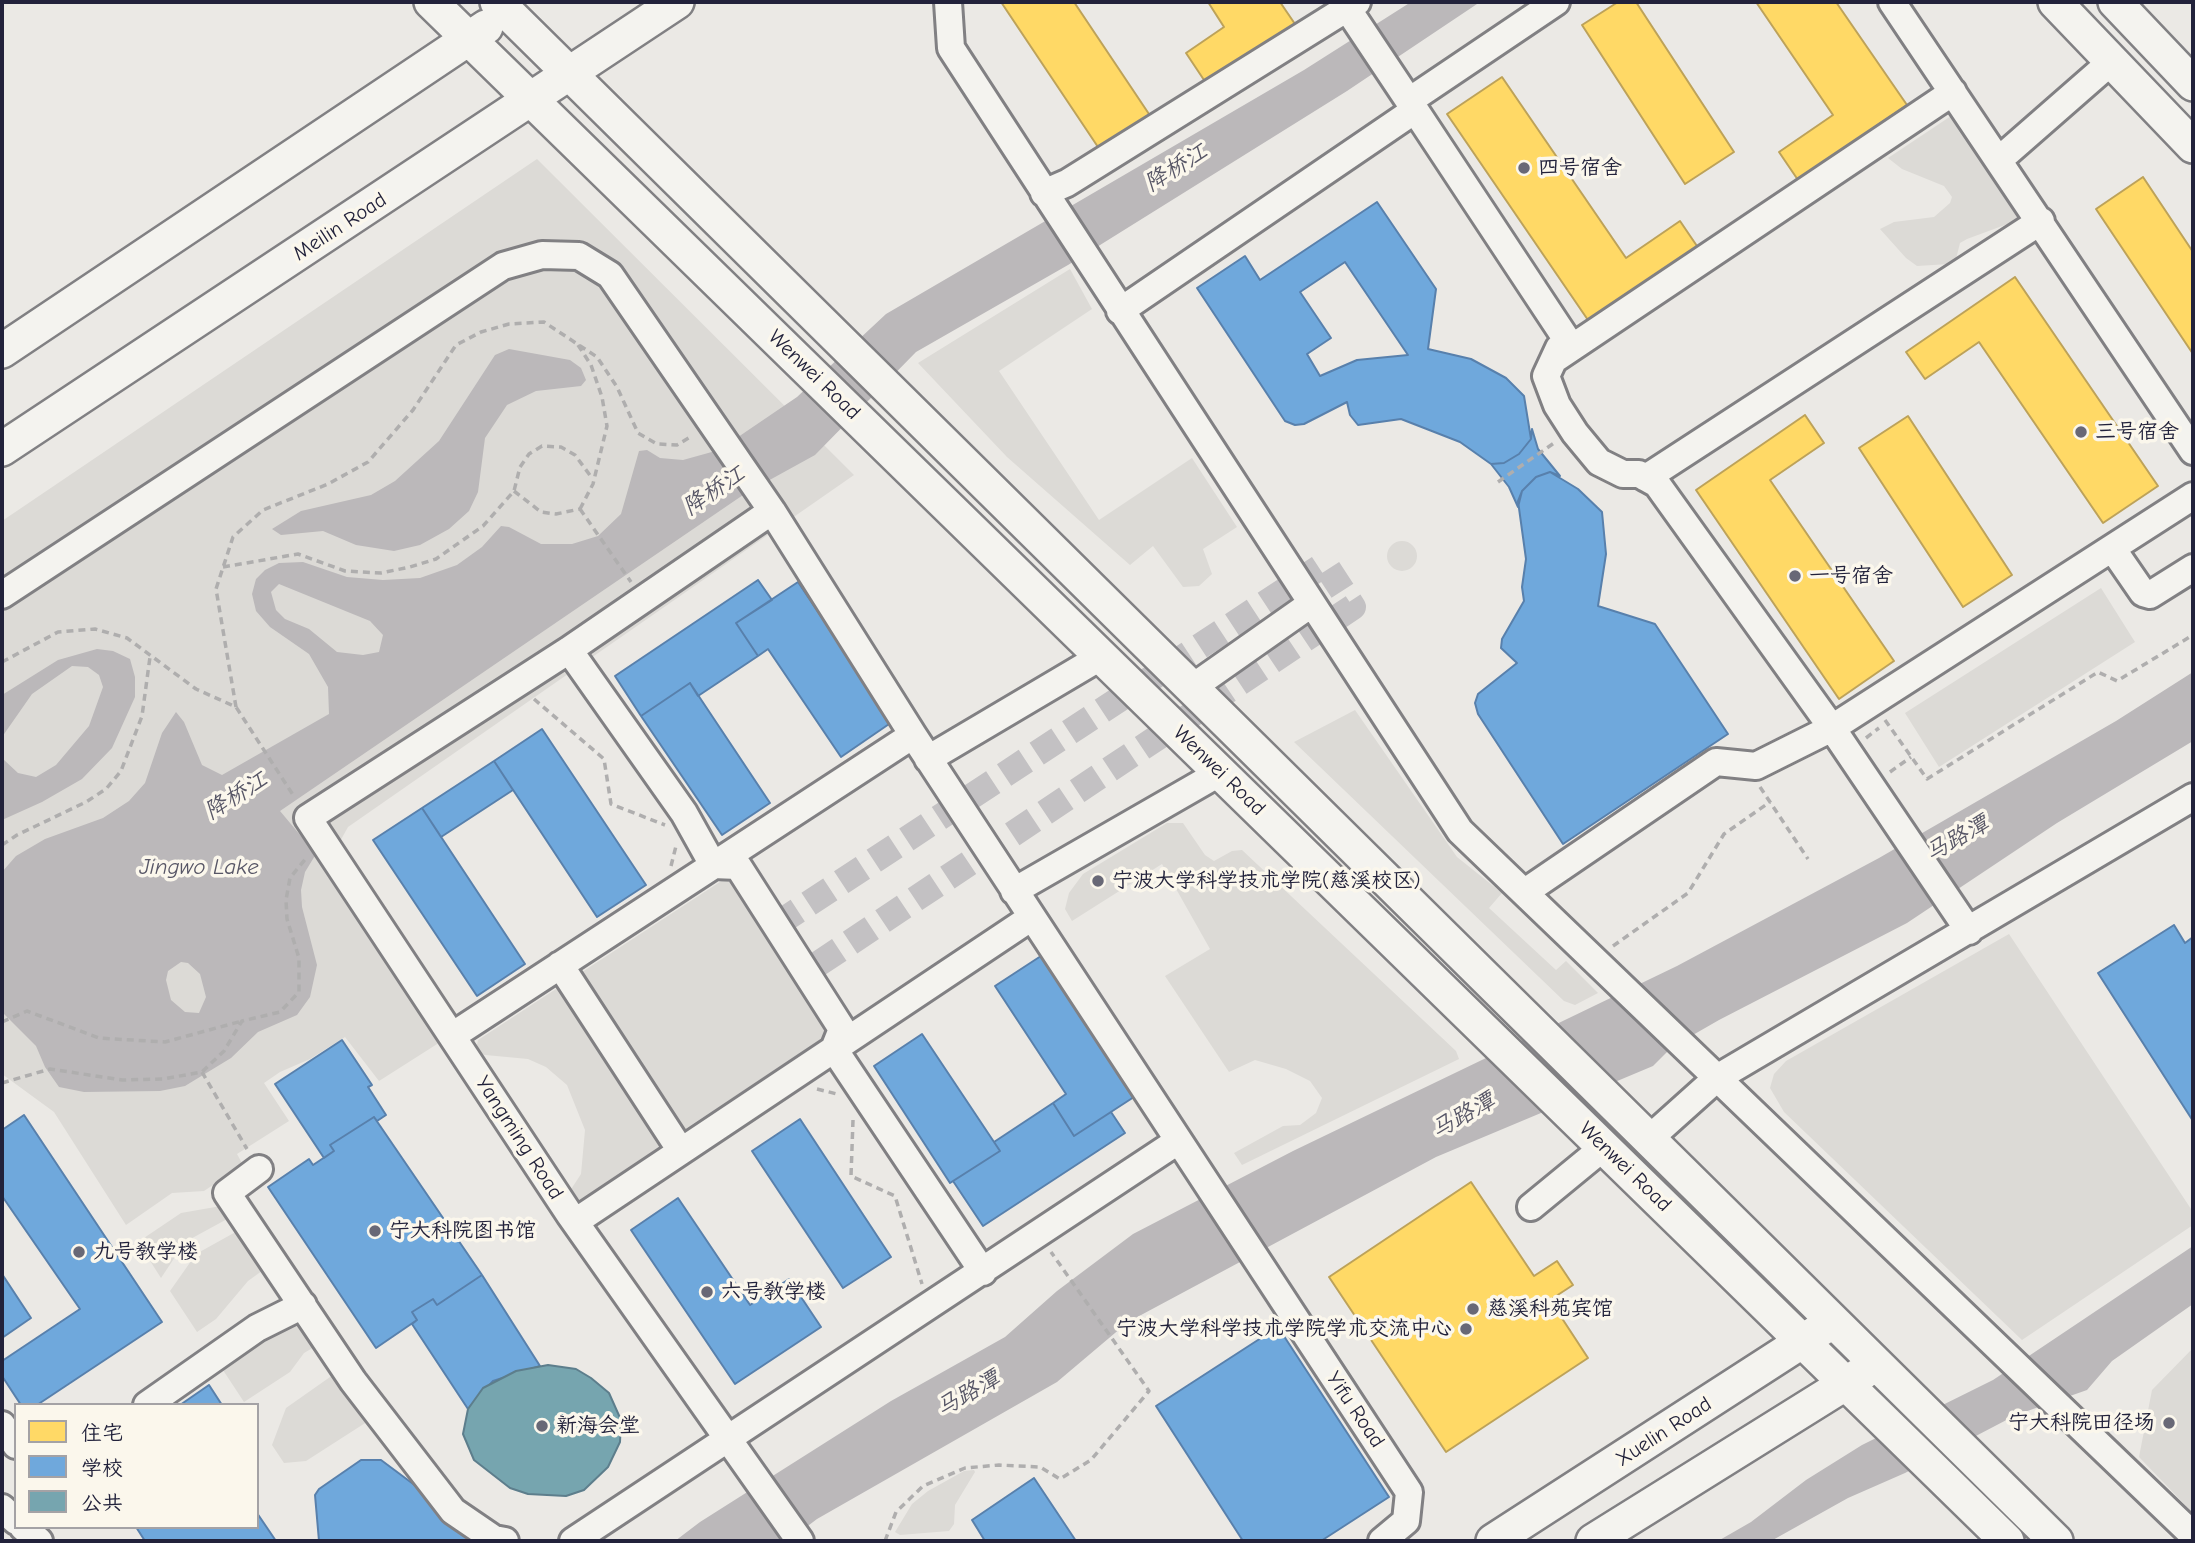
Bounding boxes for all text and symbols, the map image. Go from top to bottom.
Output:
water label: 降桥江 [1139,138,1213,198]
place label: 四号宿舍 [1538,155,1622,181]
marker: 四号宿舍 [1516,160,1532,176]
street label: Meilin Road [289,188,391,266]
street label: Wenwei Road [763,325,865,425]
place label: 三号宿舍 [2095,419,2179,445]
marker: 三号宿舍 [2073,424,2089,440]
water label: 降桥江 [678,460,750,522]
place label: 一号宿舍 [1809,563,1893,589]
marker: 一号宿舍 [1787,568,1803,584]
street label: Wenwei Road [1168,721,1270,821]
water label: 降桥江 [199,766,273,826]
water label: 马路潭 [1920,810,1994,868]
water label: Jingwo Lake [139,853,259,881]
place label: 宁波大学科学技术学院(慈溪校区) [1112,868,1421,894]
marker: 宁波大学科学技术学院(慈溪校区) [1090,873,1106,889]
street label: Yangming Road [470,1072,568,1204]
water label: 马路潭 [1426,1087,1500,1145]
street label: Wenwei Road [1574,1117,1676,1217]
place label: 宁大科院图书馆 [389,1218,536,1244]
marker: 宁大科院图书馆 [367,1223,383,1239]
place label: 九号教学楼 [93,1239,198,1265]
marker: 九号教学楼 [71,1244,87,1260]
place label: 六号教学楼 [721,1279,826,1305]
marker: 六号教学楼 [699,1284,715,1300]
place label: 慈溪科苑宾馆 [1487,1296,1613,1322]
marker: 慈溪科苑宾馆 [1465,1301,1481,1317]
place label: 宁波大学科学技术学院学术交流中心 [1116,1316,1452,1342]
marker: 宁波大学科学技术学院学术交流中心 [1458,1321,1474,1337]
water label: 马路潭 [931,1365,1005,1423]
street label: Yifu Road [1320,1367,1390,1453]
street label: Xuelin Road [1611,1392,1717,1472]
legend [14,1403,259,1529]
place label: 宁大科院田径场 [2008,1410,2155,1436]
place label: 新海会堂 [556,1413,640,1439]
marker: 宁大科院田径场 [2161,1415,2177,1431]
marker: 新海会堂 [534,1418,550,1434]
text: 住宅 [81,1421,123,1445]
text: 学校 [81,1456,123,1480]
text: 公共 [81,1491,123,1515]

